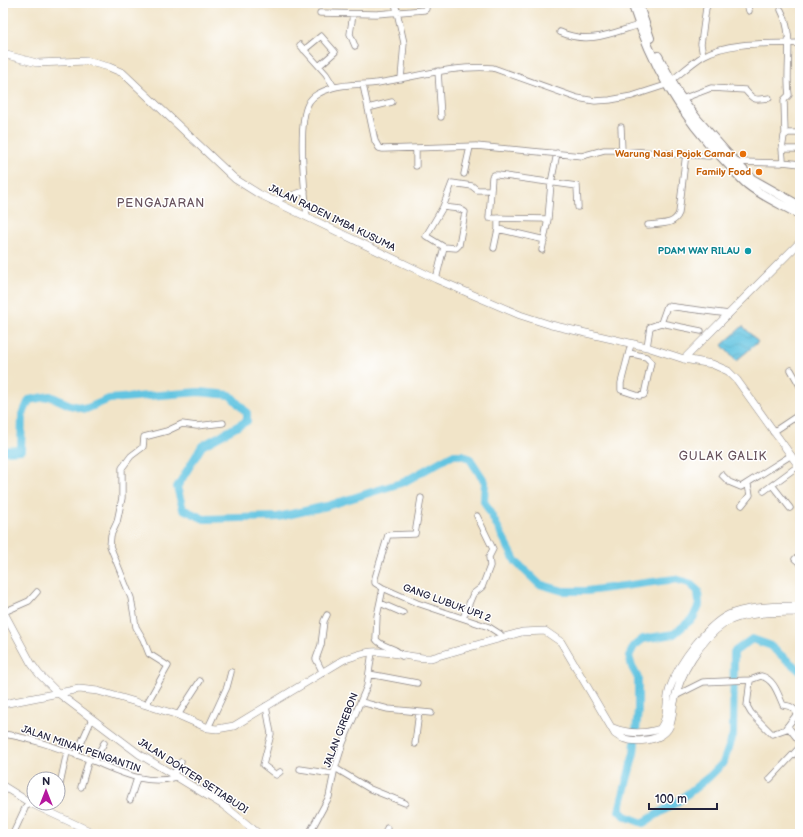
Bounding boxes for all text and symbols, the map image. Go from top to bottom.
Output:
place label: Warung Nasi Pojok Camar [615,148,736,160]
marker: Warung Nasi Pojok Camar [738,149,748,159]
place label: Family Food [696,166,751,178]
marker: Family Food [754,167,764,177]
street label: JALAN RADEN IMBA KUSUMA [267,182,398,254]
district label: PENGAJARAN [117,196,205,211]
place label: PDAM WAY RILAU [658,245,740,257]
marker: PDAM WAY RILAU [743,246,753,256]
district label: GULAK GALIK [679,449,767,464]
street label: GANG LUBUK UPI 2 [401,581,493,625]
street label: JALAN CIREBON [321,691,361,769]
street label: JALAN MINAK PENGANTIN [20,723,142,775]
street label: JALAN DOKTER SETIABUDI [136,736,250,816]
north arrow [26,771,66,811]
text: N [42,775,50,788]
scale bar [649,785,717,811]
text: 100 m [655,792,687,807]

